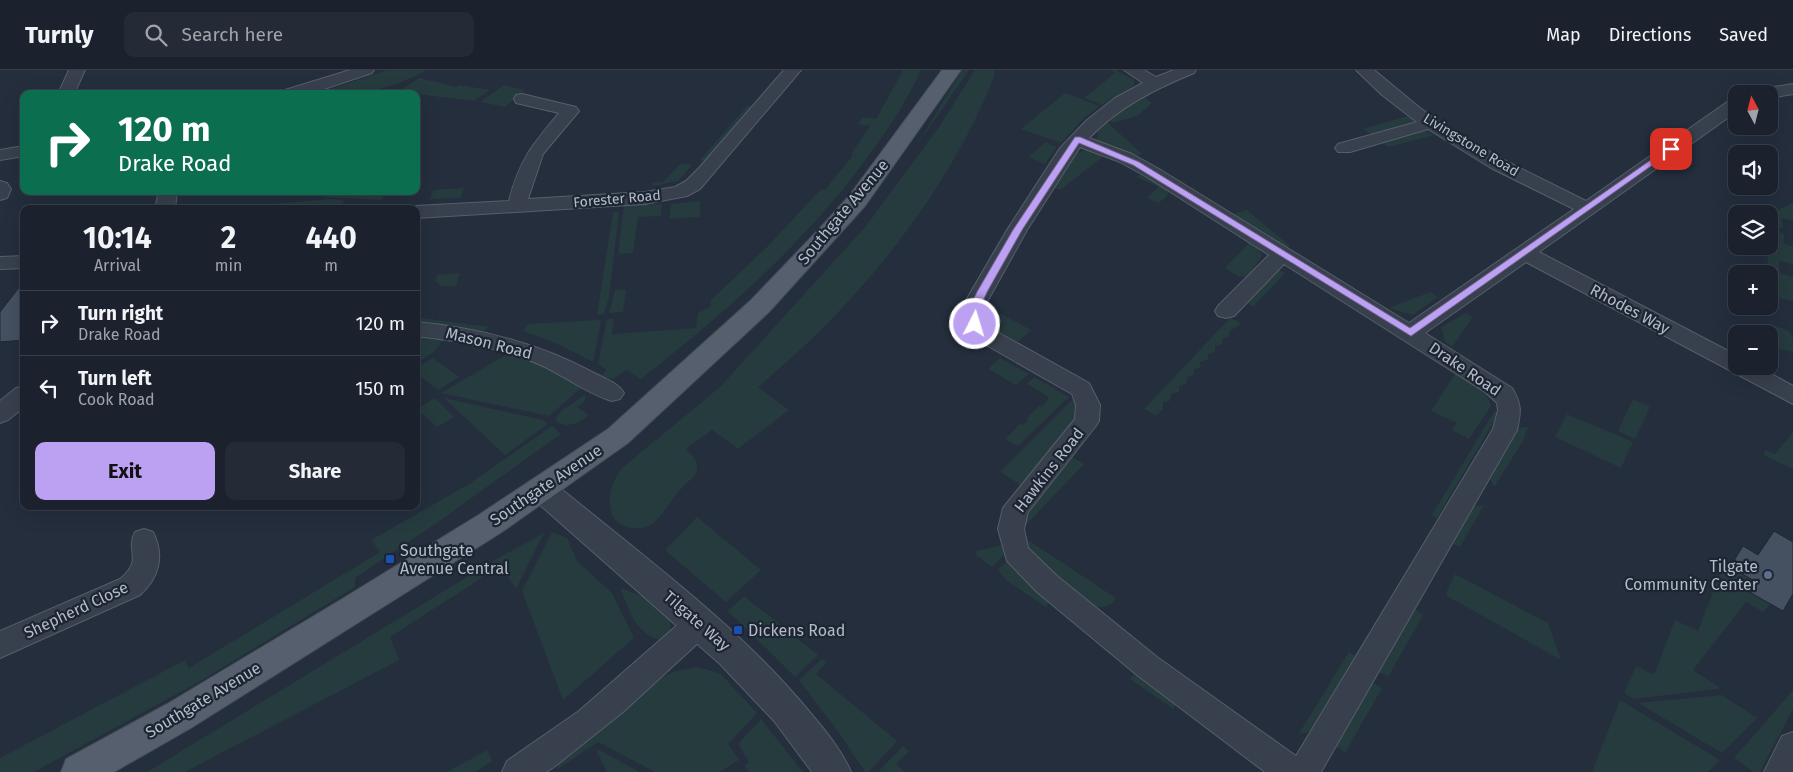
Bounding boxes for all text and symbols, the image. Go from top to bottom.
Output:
search box [124,12,474,57]
text: Turnly [25,21,94,49]
icon: search [142,21,170,49]
text: Search here [182,23,283,46]
text: Map [1546,24,1581,46]
text: Directions [1609,24,1691,46]
text: Saved [1719,24,1768,46]
north arrow [1728,85,1778,135]
map controls [1728,85,1778,375]
text: 120 m [118,108,211,150]
icon: right [35,110,100,175]
street label: Livingstone Road [1420,110,1522,180]
pin [1650,128,1692,170]
icon: arrive [1657,135,1685,163]
button: sound [1728,145,1778,195]
text: Drake Road [118,150,231,177]
street label: Southgate Avenue [794,156,892,268]
street label: Forester Road [573,187,661,211]
button: layers [1728,205,1778,255]
text: 10:14 [83,220,152,256]
text: 2 [221,220,236,256]
text: 440 [305,220,357,256]
text: Arrival [94,256,141,275]
text: min [215,256,242,275]
text: m [324,256,338,275]
button: + [1728,265,1778,315]
street label: Rhodes Way [1587,280,1673,338]
position arrow [948,297,1000,349]
text: Turn right [78,302,163,325]
icon: right [35,309,63,337]
text: 120 m [355,312,405,335]
street label: Mason Road [444,323,534,363]
text: Drake Road [78,325,161,344]
button: − [1728,325,1778,375]
street label: Drake Road [1425,338,1505,400]
text: Turn left [78,367,152,390]
icon: left [35,374,63,402]
text: 150 m [355,377,405,400]
text: Cook Road [78,390,155,409]
street label: Hawkins Road [1010,424,1088,516]
street label: Southgate Avenue [486,441,606,529]
button: Exit [35,442,215,500]
button: Share [225,442,405,500]
place label: Southgate Avenue Central [400,541,509,578]
marker: Southgate Avenue Central [384,553,396,565]
place label: Tilgate Community Center [1624,557,1759,594]
marker: Tilgate Community Center [1762,569,1774,581]
street label: Shepherd Close [21,578,131,642]
street label: Tilgate Way [660,587,734,655]
place label: Dickens Road [748,621,845,640]
marker: Dickens Road [732,624,744,636]
street label: Southgate Avenue [142,658,264,742]

